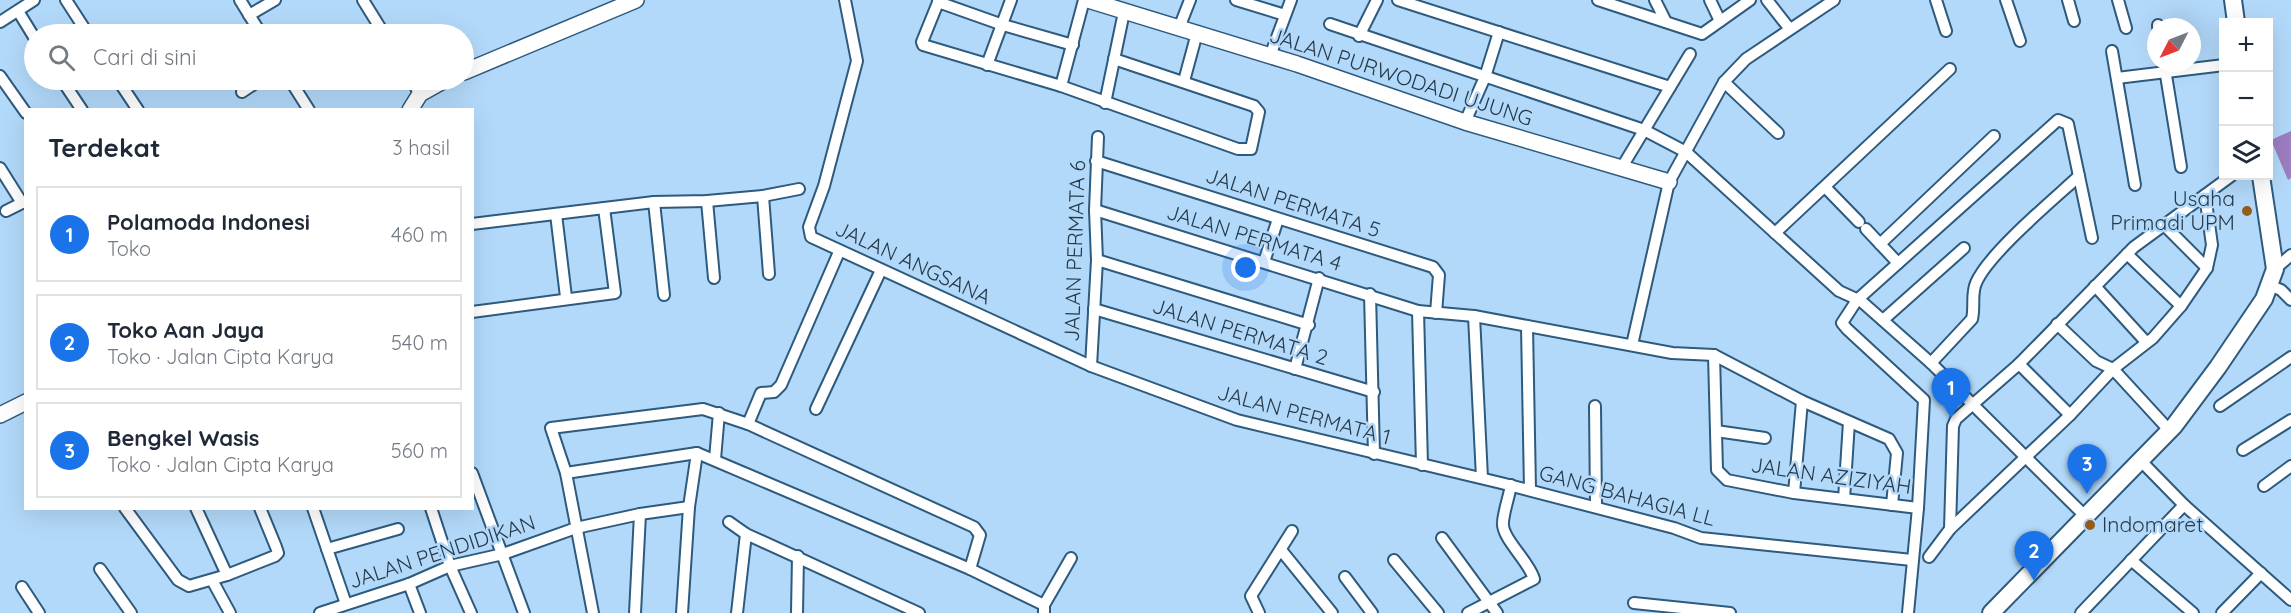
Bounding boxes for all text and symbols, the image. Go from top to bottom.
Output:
north arrow [2147,18,2201,72]
map controls [2219,18,2273,180]
button: + [2219,18,2273,72]
street label: JALAN PURWODADI UJUNG [1266,21,1536,131]
search box [24,24,474,90]
icon: search [45,41,78,74]
text: Cari di sini [93,43,196,71]
button: − [2219,72,2273,126]
button: layers [2219,126,2273,180]
text: Terdekat [48,131,161,164]
text: 3 hasil [392,135,450,160]
street label: JALAN PERMATA 6 [1058,160,1090,342]
street label: JALAN PERMATA 5 [1203,162,1384,243]
place label: Usaha Primadi UPM [2110,185,2235,235]
street label: JALAN PERMATA 4 [1164,198,1345,276]
marker: Usaha Primadi UPM [2240,204,2254,218]
text: Polamoda Indonesi [107,208,310,236]
street label: JALAN ANGSANA [831,215,995,310]
text: 1 [66,222,73,247]
text: 460 m [391,222,448,247]
text: Toko [107,236,151,261]
your location [1231,253,1260,282]
street label: JALAN PERMATA 2 [1149,292,1331,370]
text: Toko Aan Jaya [107,316,264,344]
text: 2 [64,330,75,355]
text: 540 m [391,330,448,355]
text: Toko · Jalan Cipta Karya [107,344,334,369]
pin: 1 [1932,368,1970,418]
street label: JALAN PERMATA 1 [1215,378,1394,450]
text: Bengkel Wasis [107,424,259,452]
text: 3 [64,438,75,463]
text: 560 m [391,438,448,463]
pin: 3 [2068,444,2106,494]
street label: JALAN AZIZIYAH [1749,451,1913,499]
text: Toko · Jalan Cipta Karya [107,452,334,477]
street label: GANG BAHAGIA LL [1536,459,1718,531]
street label: JALAN PENDIDIKAN [345,509,538,593]
place label: Indomaret [2102,511,2203,537]
marker: Indomaret [2083,518,2097,532]
pin: 2 [2014,532,2054,581]

